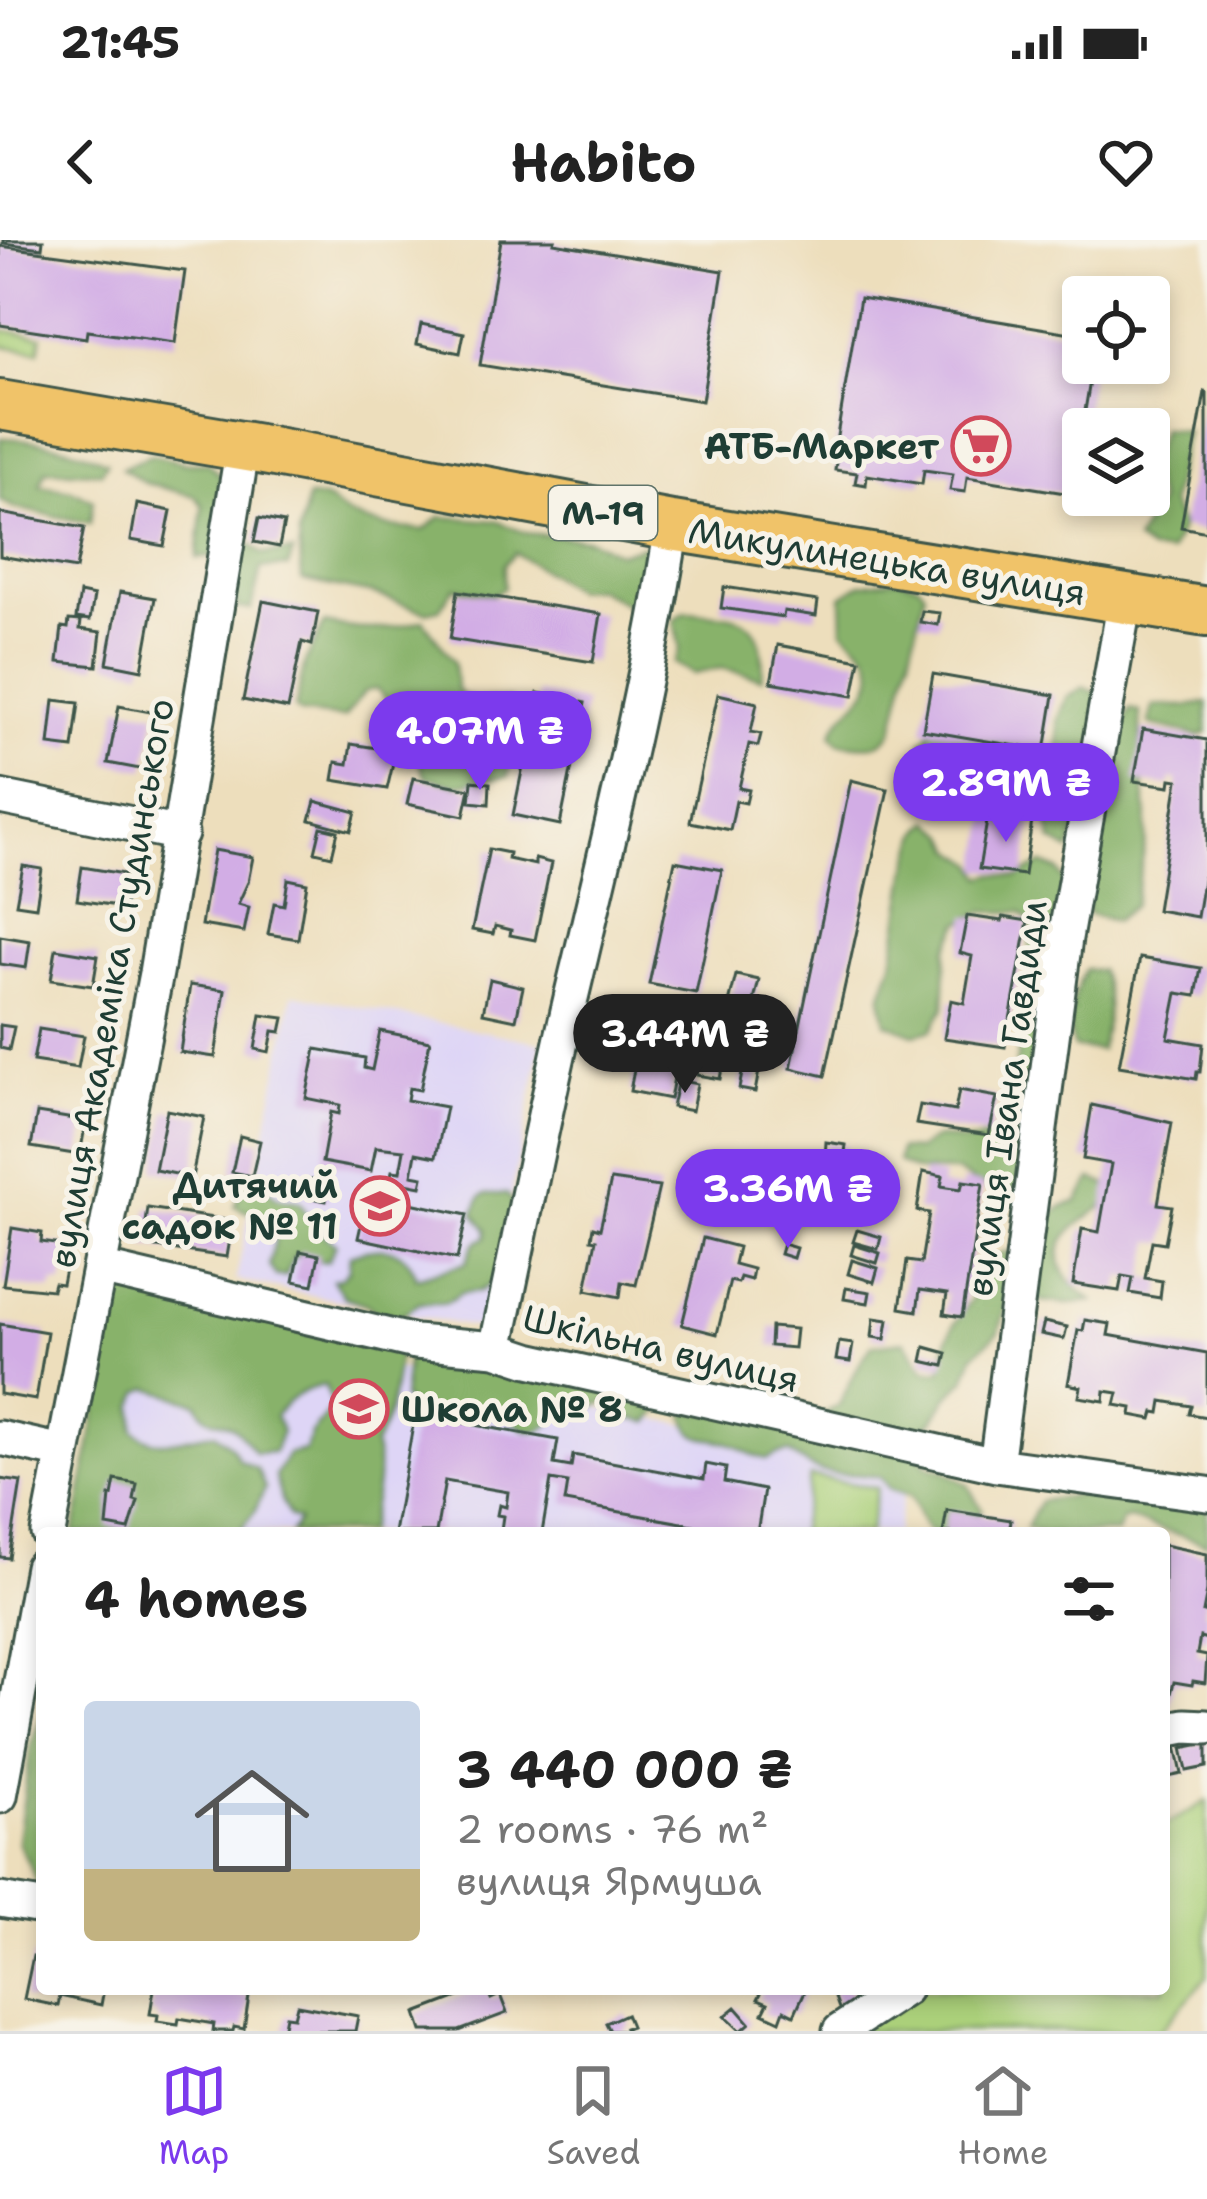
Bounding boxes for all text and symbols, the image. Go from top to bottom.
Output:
text: 21:45 [60,12,180,72]
text: Habito [510,126,697,198]
icon: back [48,129,114,195]
icon: heart [1093,129,1159,195]
map controls [1062,276,1170,516]
button: locate [1062,276,1170,384]
button: layers [1062,408,1170,516]
supermarket icon: АТБ-Маркет [950,415,1012,477]
place label: АТБ-Маркет [704,422,939,471]
road number: М-19 [549,486,657,540]
street label: Микулинецька вулиця [685,506,1089,617]
pin: 4.07M ₴ [369,691,591,793]
street label: вулиця Академіка Студинського [37,695,186,1272]
text: 4.07M ₴ [396,704,564,756]
pin: 2.89M ₴ [895,743,1117,845]
text: 2.89M ₴ [920,756,1092,808]
street label: вулиця Івана Гавдиди [954,897,1059,1300]
pin: 3.44M ₴ [574,994,796,1096]
text: 3.44M ₴ [600,1007,770,1059]
pin: 3.36M ₴ [677,1149,899,1251]
place label: Дитячий садок № 11 [122,1161,338,1251]
text: 3.36M ₴ [702,1162,874,1214]
school or university icon: Дитячий садок № 11 [349,1175,411,1237]
street label: Шкільна вулиця [518,1293,804,1404]
school or university icon: Школа № 8 [328,1378,390,1440]
place label: Школа № 8 [401,1385,623,1434]
text: 4 homes [84,1565,308,1633]
icon: filters [1056,1566,1122,1632]
text: 3 440 000 ₴ [456,1735,793,1803]
icon: home [180,1749,324,1893]
text: 2 rooms · 76 m² [456,1803,768,1855]
text: вулиця Ярмуша [456,1855,762,1907]
tab: Map [159,2058,229,2175]
tab: Saved [547,2058,640,2175]
tab: Home [958,2058,1048,2175]

